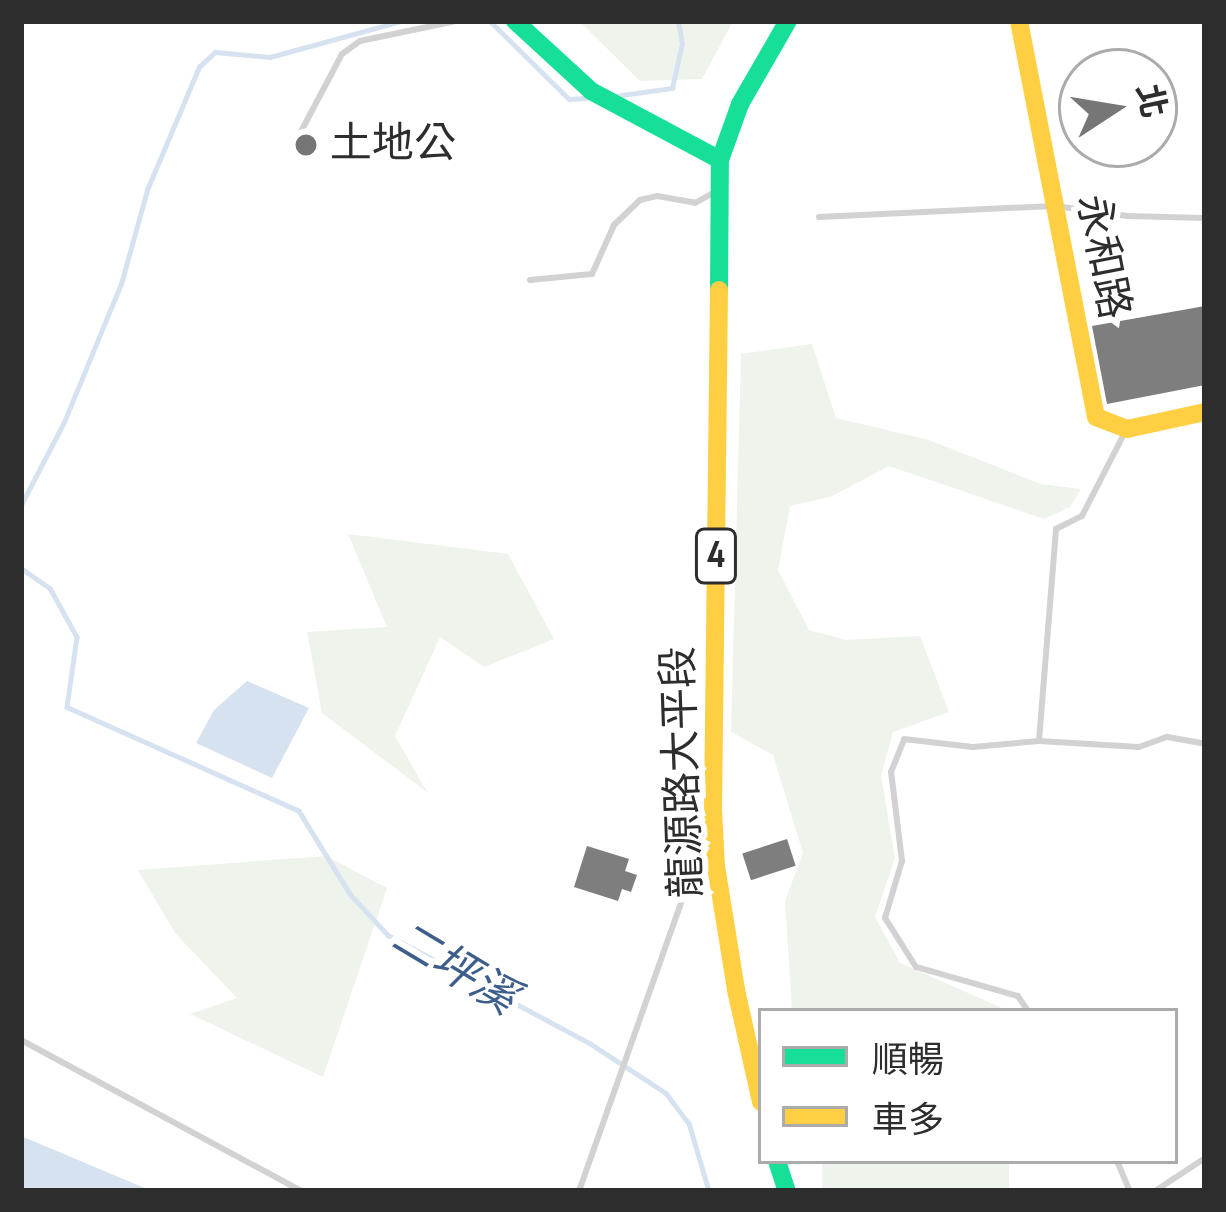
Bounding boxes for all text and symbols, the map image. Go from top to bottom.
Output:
north arrow [1058,48,1178,168]
text: 北 [1127,81,1173,121]
place label: 土地公 [330,120,456,170]
marker: 土地公 [293,132,319,158]
street label: 永和路 [1065,190,1139,324]
road number: 4 [692,523,740,589]
street label: 龍源路大平段 [654,645,714,899]
water label: 二坪溪 [382,911,526,1027]
legend [758,1008,1178,1164]
text: 順暢 [872,1040,944,1083]
text: 車多 [872,1100,944,1143]

